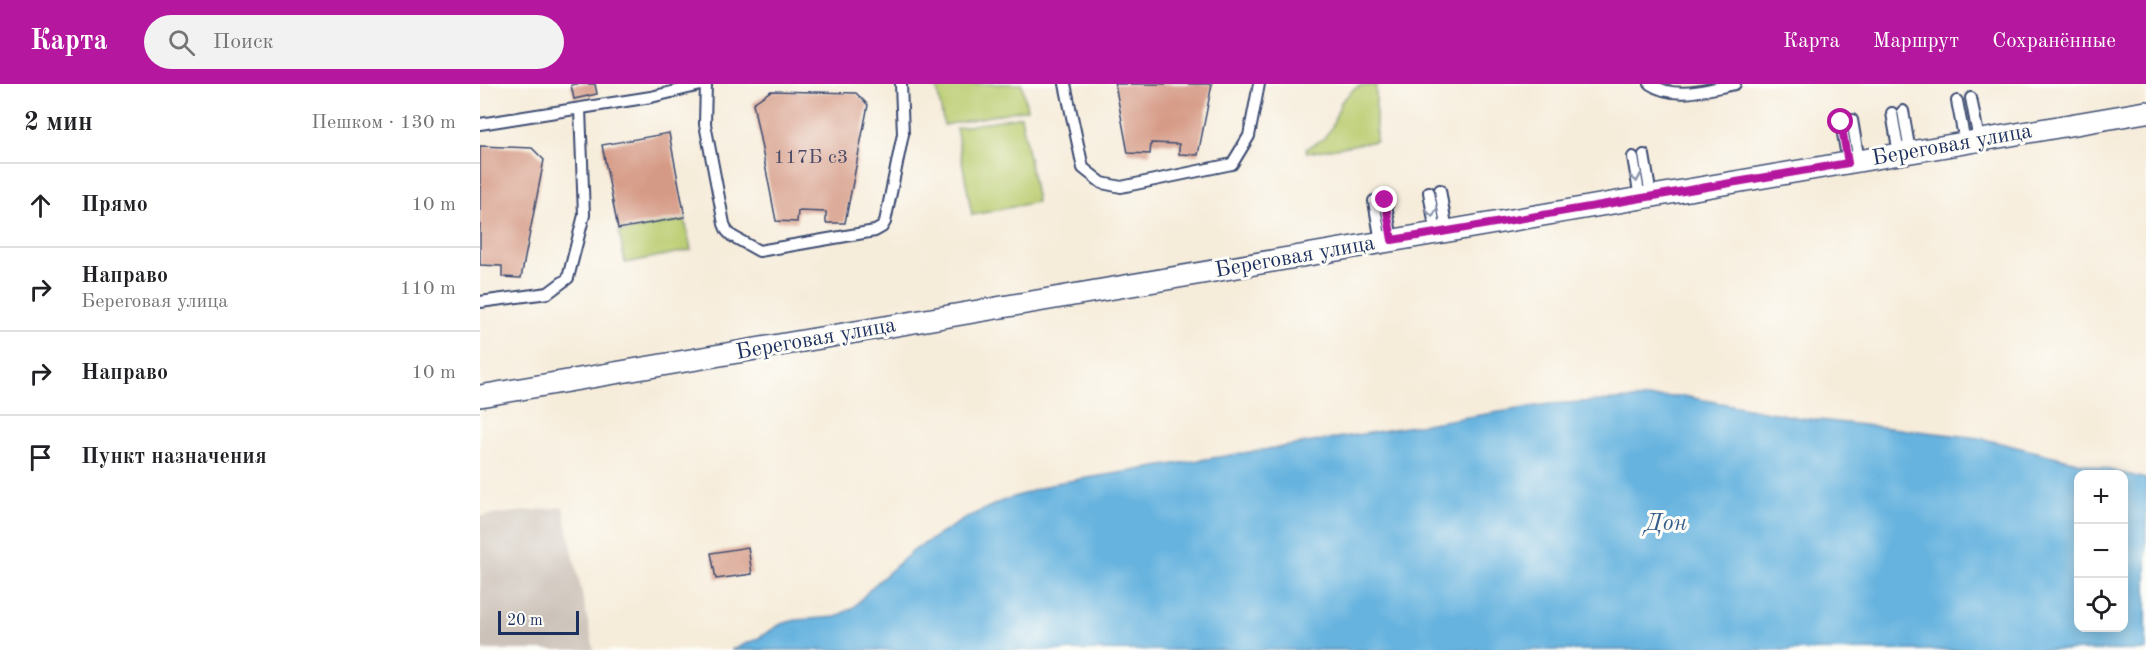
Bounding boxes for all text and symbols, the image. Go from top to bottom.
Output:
search box [144,15,564,69]
icon: search [165,26,198,59]
text: Карта [30,28,108,56]
text: Поиск [213,31,274,53]
text: Карта [1783,31,1840,52]
text: Маршрут [1873,31,1959,52]
text: Сохранённые [1992,31,2116,52]
route start [1827,108,1853,134]
text: 2 мин [24,110,93,136]
text: Пешком · 130 m [311,113,456,133]
street label: Береговая улица [1870,120,2034,170]
house number: 117Б с3 [774,148,848,168]
one-way arrow [1630,173,1642,182]
route end [1371,186,1397,212]
icon: ahead [24,189,57,222]
text: Прямо [81,194,148,216]
text: 10 m [411,195,456,215]
one-way arrow [1425,207,1438,217]
street label: Береговая улица [1213,232,1377,282]
text: Направо [81,265,168,287]
icon: right [24,273,57,306]
text: 110 m [400,279,456,299]
text: Береговая улица [81,292,228,312]
street label: Береговая улица [734,314,898,364]
icon: right [24,357,57,390]
text: Направо [81,362,168,384]
text: 10 m [411,363,456,383]
icon: arrive [24,441,57,474]
text: Пункт назначения [81,446,267,468]
map controls [2074,470,2128,632]
button: + [2074,470,2128,524]
water label: Дон [1642,512,1688,536]
button: − [2074,524,2128,578]
button: locate [2074,578,2128,632]
scale bar [498,608,579,636]
text: 20 m [507,613,543,629]

